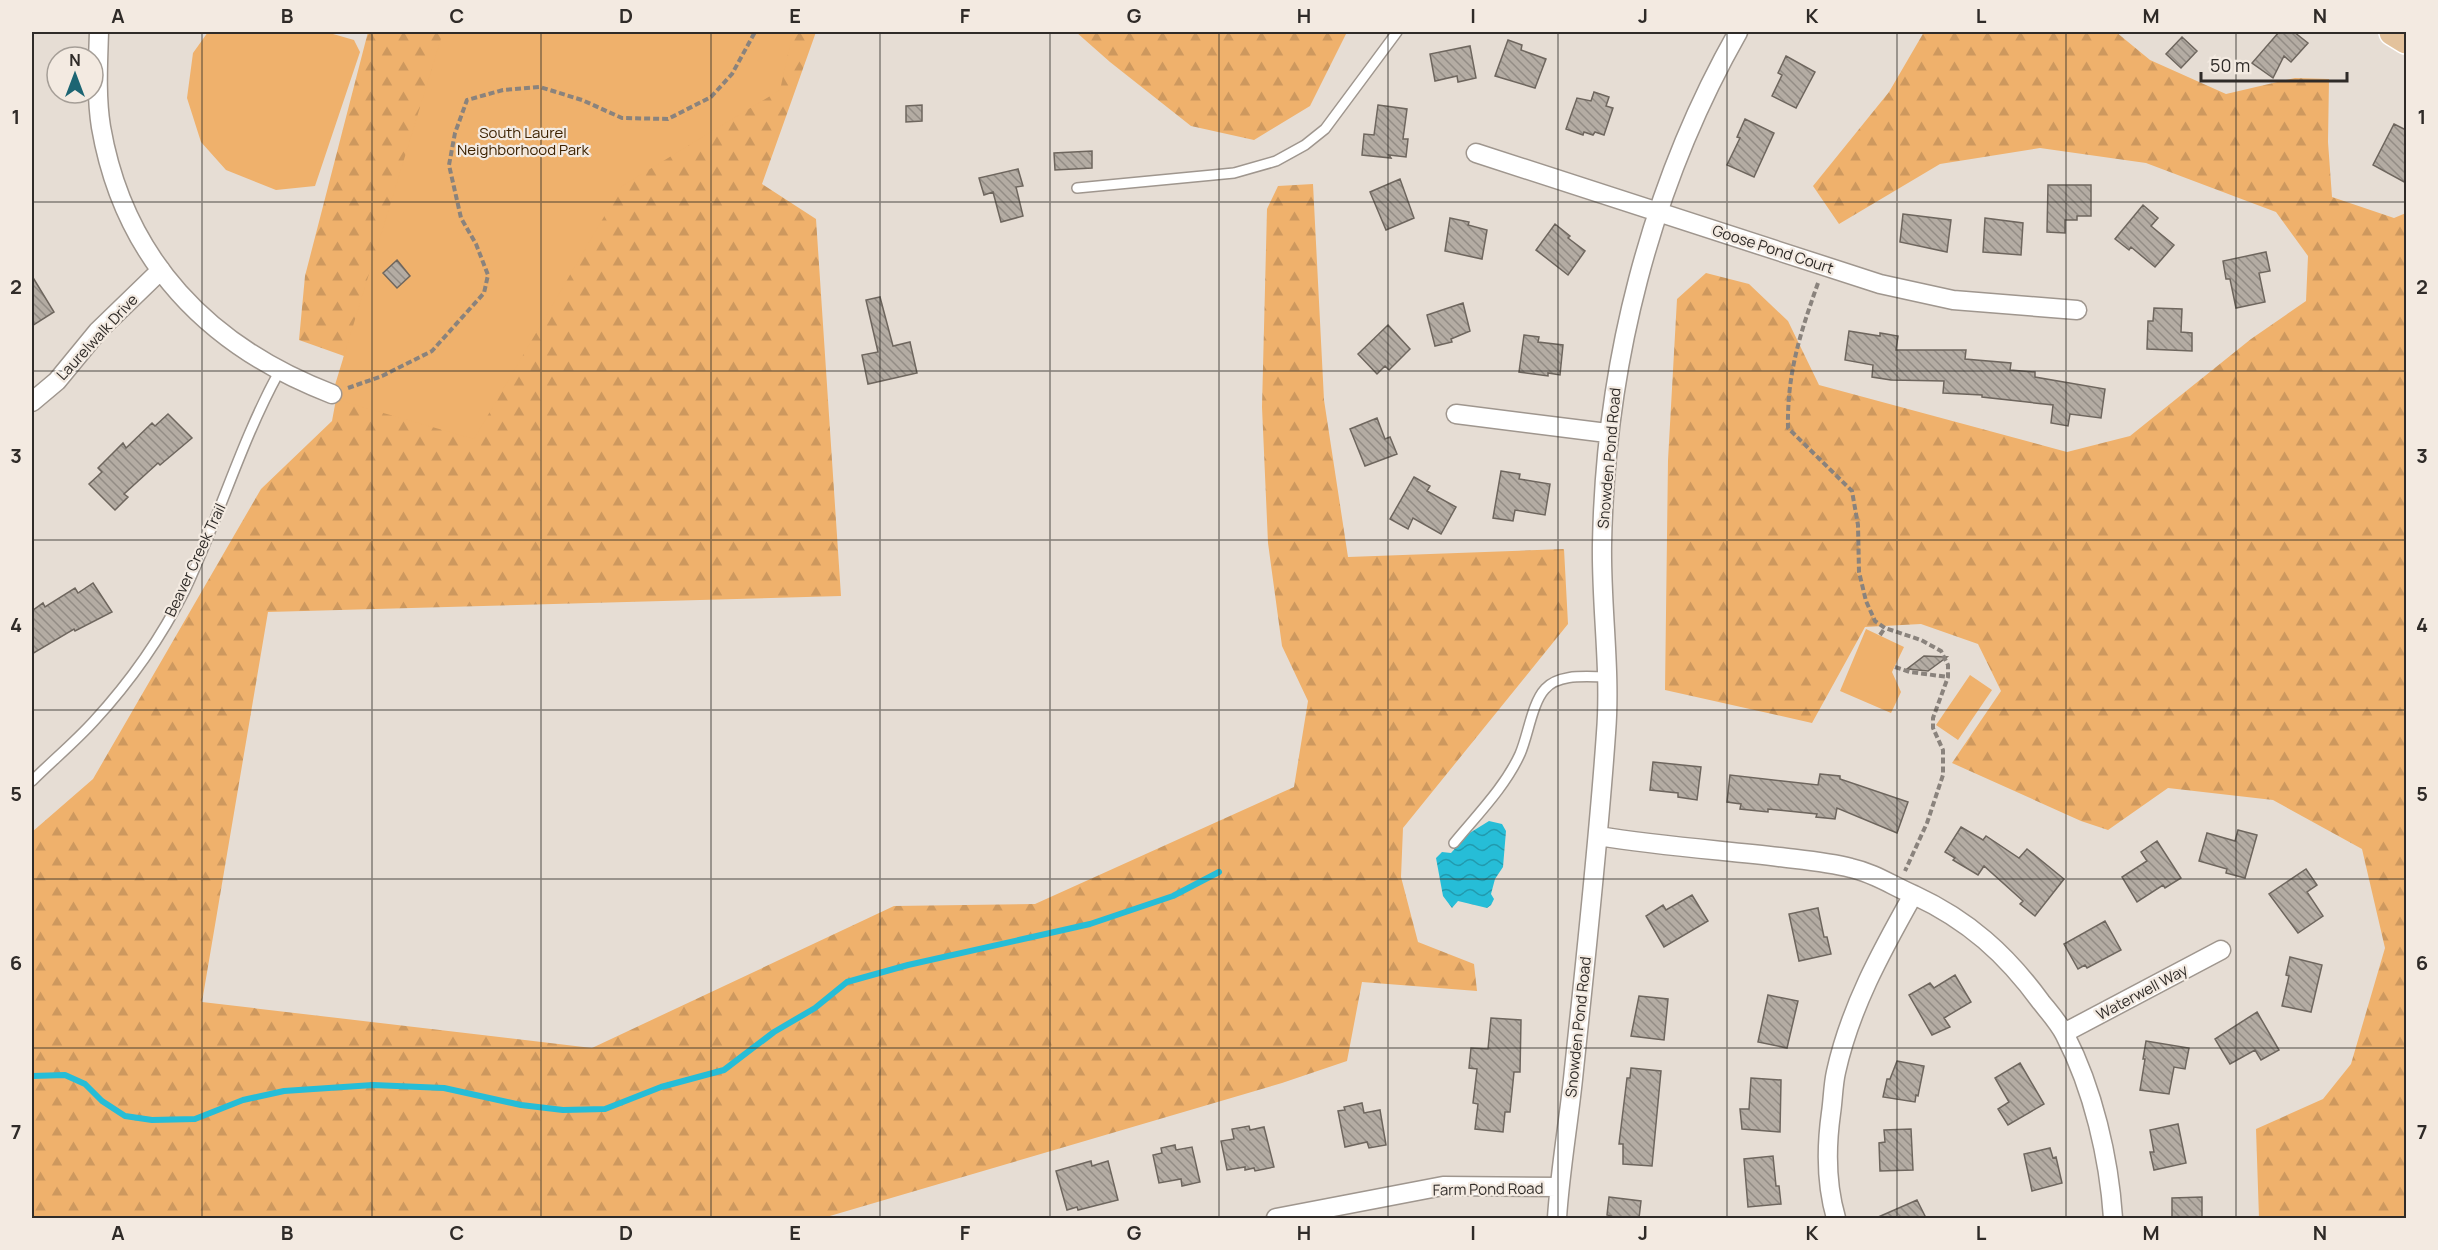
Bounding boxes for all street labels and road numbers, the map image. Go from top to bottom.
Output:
street label: Goose Pond Court [1710,219,1836,279]
street label: Laurelwalk Drive [52,289,143,385]
street label: Snowden Pond Road [1592,387,1626,529]
street label: Beaver Creek Trail [160,500,230,620]
street label: Snowden Pond Road [1560,956,1596,1098]
street label: Waterwell Way [2093,959,2191,1025]
street label: Farm Pond Road [1432,1178,1544,1200]

